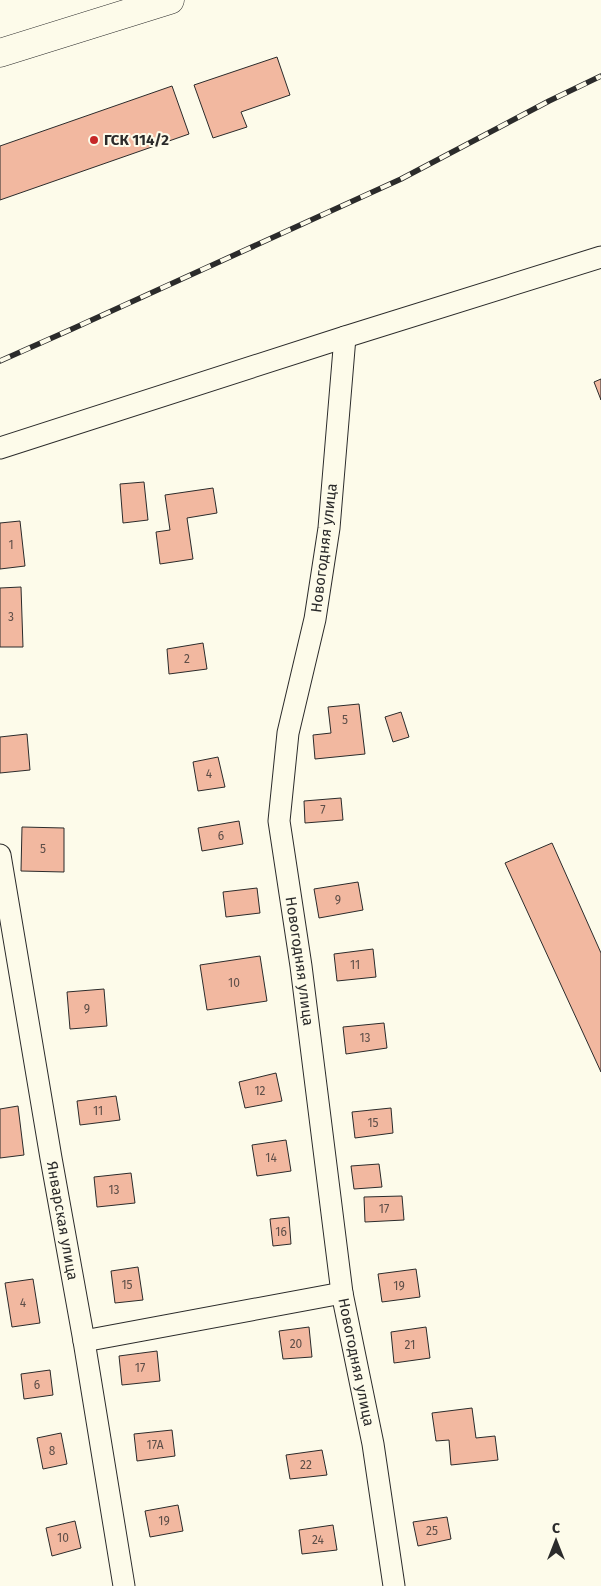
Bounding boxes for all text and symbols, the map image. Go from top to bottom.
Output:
place label: ГСК 114/2 [104,131,169,149]
marker: ГСК 114/2 [88,134,100,146]
street label: Новогодняя улица [307,482,341,614]
house number: 1 [8,538,14,552]
house number: 3 [8,610,14,624]
house number: 2 [184,652,190,666]
house number: 5 [342,713,348,727]
house number: 4 [206,767,213,781]
house number: 7 [320,803,326,817]
house number: 6 [218,829,224,843]
house number: 5 [40,842,46,856]
house number: 9 [335,893,341,907]
street label: Новогодняя улица [282,895,317,1027]
house number: 11 [350,958,360,972]
house number: 10 [228,976,240,990]
house number: 9 [84,1002,90,1016]
house number: 13 [359,1031,371,1045]
house number: 12 [254,1084,266,1098]
house number: 11 [93,1104,103,1118]
house number: 15 [367,1116,379,1130]
house number: 14 [265,1151,277,1165]
street label: Январская улица [43,1160,82,1282]
house number: 13 [108,1183,120,1197]
house number: 17 [379,1202,389,1216]
house number: 16 [275,1225,287,1239]
house number: 15 [121,1278,133,1292]
house number: 19 [393,1279,405,1293]
house number: 4 [20,1296,27,1310]
street label: Новогодняя улица [334,1296,378,1428]
house number: 20 [290,1337,303,1351]
house number: 21 [405,1338,415,1352]
house number: 17 [135,1361,145,1375]
house number: 6 [34,1378,40,1392]
house number: 17А [146,1438,164,1452]
house number: 8 [49,1444,56,1458]
house number: 22 [300,1458,312,1472]
house number: 19 [158,1514,170,1528]
north arrow [531,1516,581,1566]
text: С [552,1520,560,1537]
house number: 25 [426,1524,438,1538]
house number: 10 [57,1531,69,1545]
house number: 24 [312,1533,325,1547]

